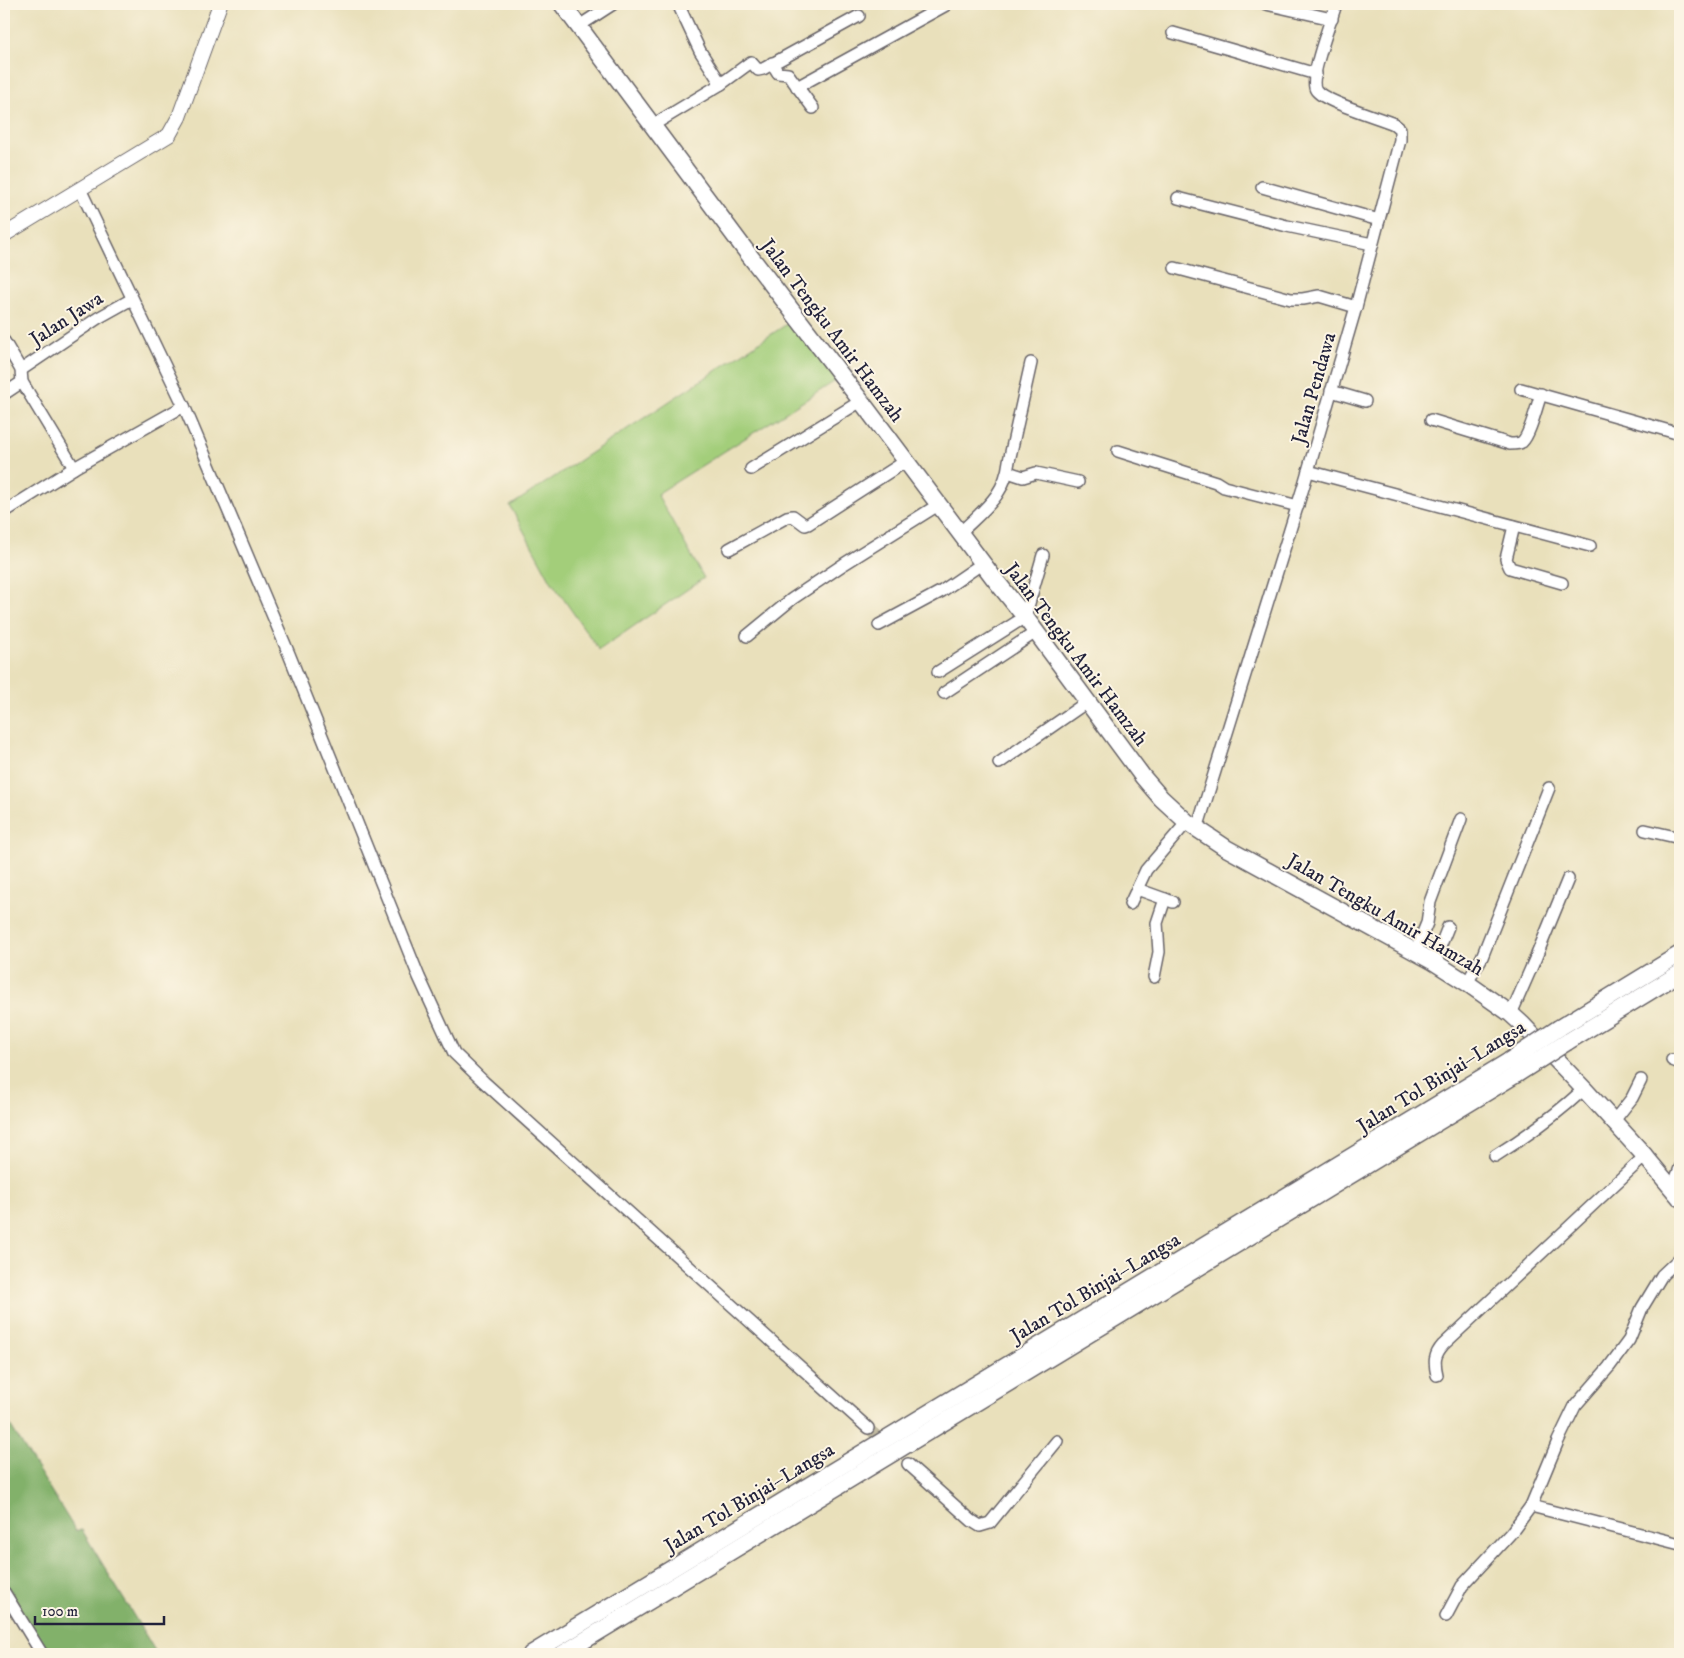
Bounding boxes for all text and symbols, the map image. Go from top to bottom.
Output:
street label: Jalan Tengku Amir Hamzah [753,233,909,428]
street label: Jalan Jawa [24,286,109,353]
street label: Jalan Pendawa [1286,329,1342,449]
street label: Jalan Tengku Amir Hamzah [997,557,1153,752]
street label: Jalan Tengku Amir Hamzah [1281,848,1489,982]
street label: Jalan Tol Binjai–Langsa [1351,1015,1531,1140]
street label: Jalan Tol Binjai–Langsa [1005,1227,1186,1350]
street label: Jalan Tol Binjai–Langsa [659,1437,840,1560]
scale bar [35,1593,164,1625]
text: 100 m [42,1602,78,1621]

